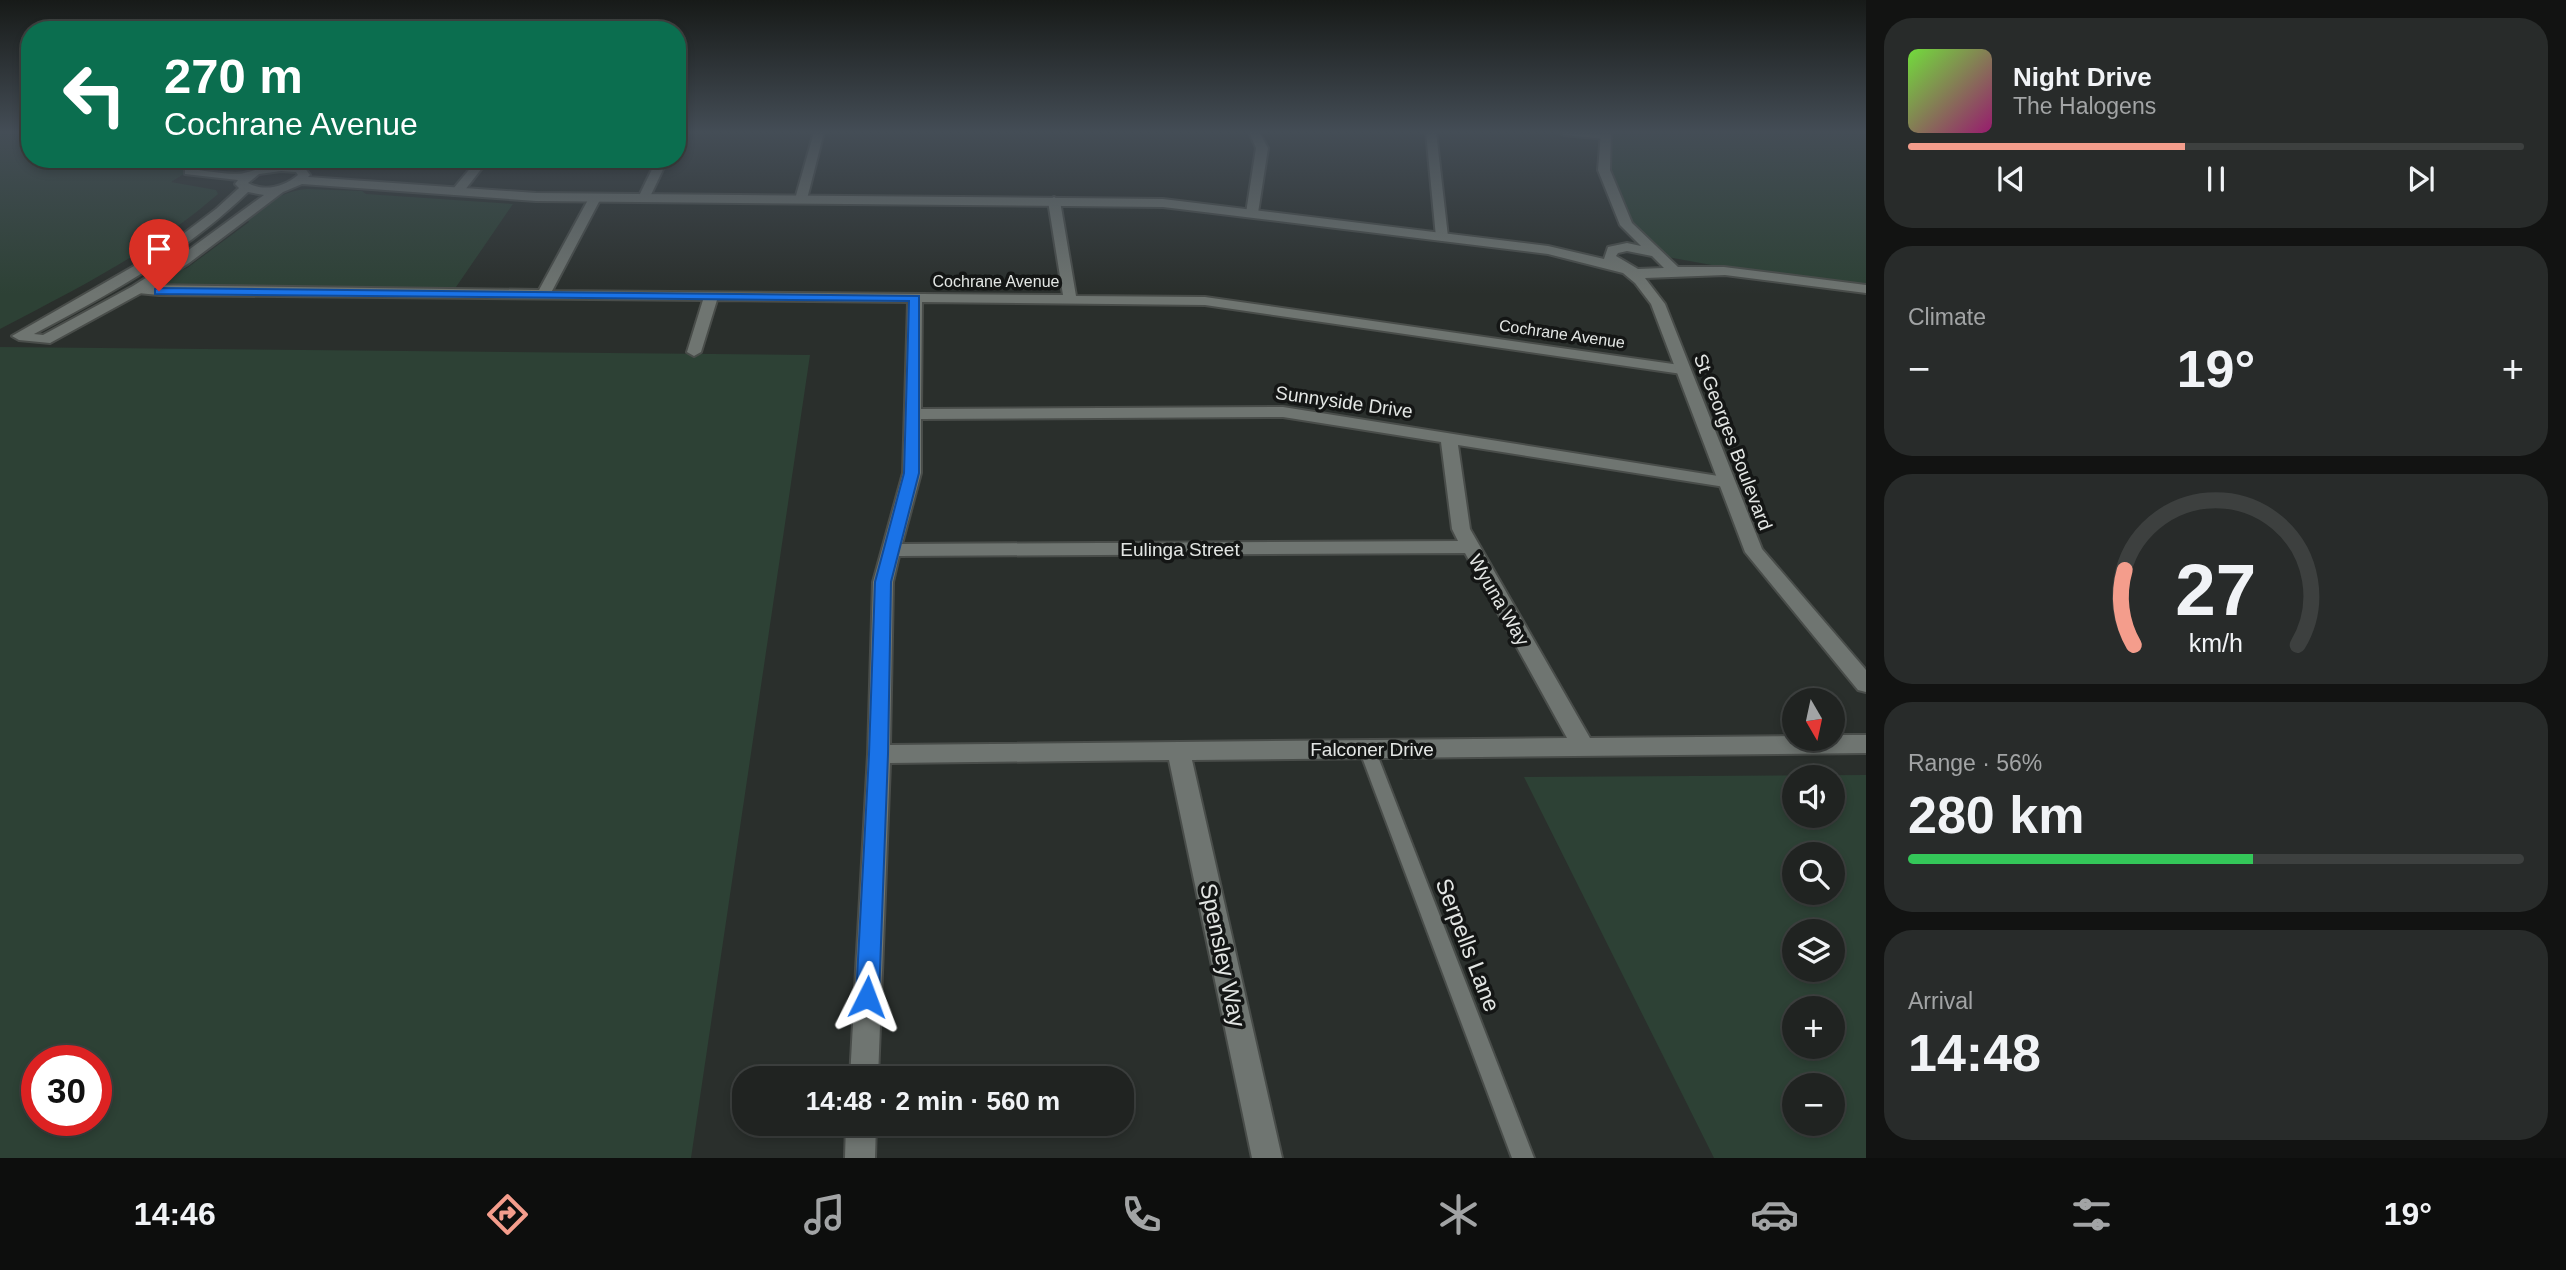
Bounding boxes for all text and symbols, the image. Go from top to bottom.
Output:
icon: left [49,49,140,140]
text: 270 m [164,49,303,103]
text: Night Drive [2013,62,2152,92]
text: The Halogens [2013,93,2156,119]
text: Cochrane Avenue [164,106,418,142]
icon: previous [1992,160,2030,198]
icon: pause [2197,160,2235,198]
icon: next [2402,160,2440,198]
pin [129,219,189,291]
icon: arrive [140,230,178,268]
street label: Cochrane Avenue [933,273,1060,290]
text: Climate [1908,304,1986,330]
street label: Cochrane Avenue [1498,317,1626,351]
text: 19° [2177,340,2255,398]
text: − [1908,348,1930,390]
text: + [2502,348,2524,390]
street label: St Georges Boulevard [1690,351,1776,533]
street label: Sunnyside Drive [1274,382,1414,422]
street label: Eulinga Street [1120,539,1240,560]
text: 27 [2176,549,2256,630]
street label: Wyuna Way [1465,551,1534,650]
text: km/h [2189,629,2243,657]
north arrow [1782,688,1844,751]
map controls [1782,688,1845,1136]
street label: Falconer Drive [1310,739,1434,760]
text: Range · 56% [1908,750,2042,776]
button: sound [1782,765,1845,828]
text: 280 km [1908,786,2084,844]
button: search [1782,842,1845,905]
street label: Serpells Lane [1431,875,1505,1015]
street label: Spensley Way [1195,881,1251,1030]
button: layers [1782,919,1845,982]
position arrow [830,960,904,1034]
text: Arrival [1908,988,1973,1014]
button: + [1782,996,1845,1059]
text: 14:48 [1908,1024,2041,1082]
speed limit sign: 30 [21,1045,112,1136]
button: − [1782,1073,1845,1136]
text: 14:48 · 2 min · 560 m [806,1086,1060,1116]
icon: directions [483,1190,532,1239]
icon: music [800,1190,849,1239]
icon: phone [1117,1190,1166,1239]
icon: climate [1434,1190,1483,1239]
icon: car [1750,1190,1799,1239]
icon: filters [2067,1190,2116,1239]
text: 14:46 [134,1196,216,1232]
text: 19° [2384,1196,2432,1232]

